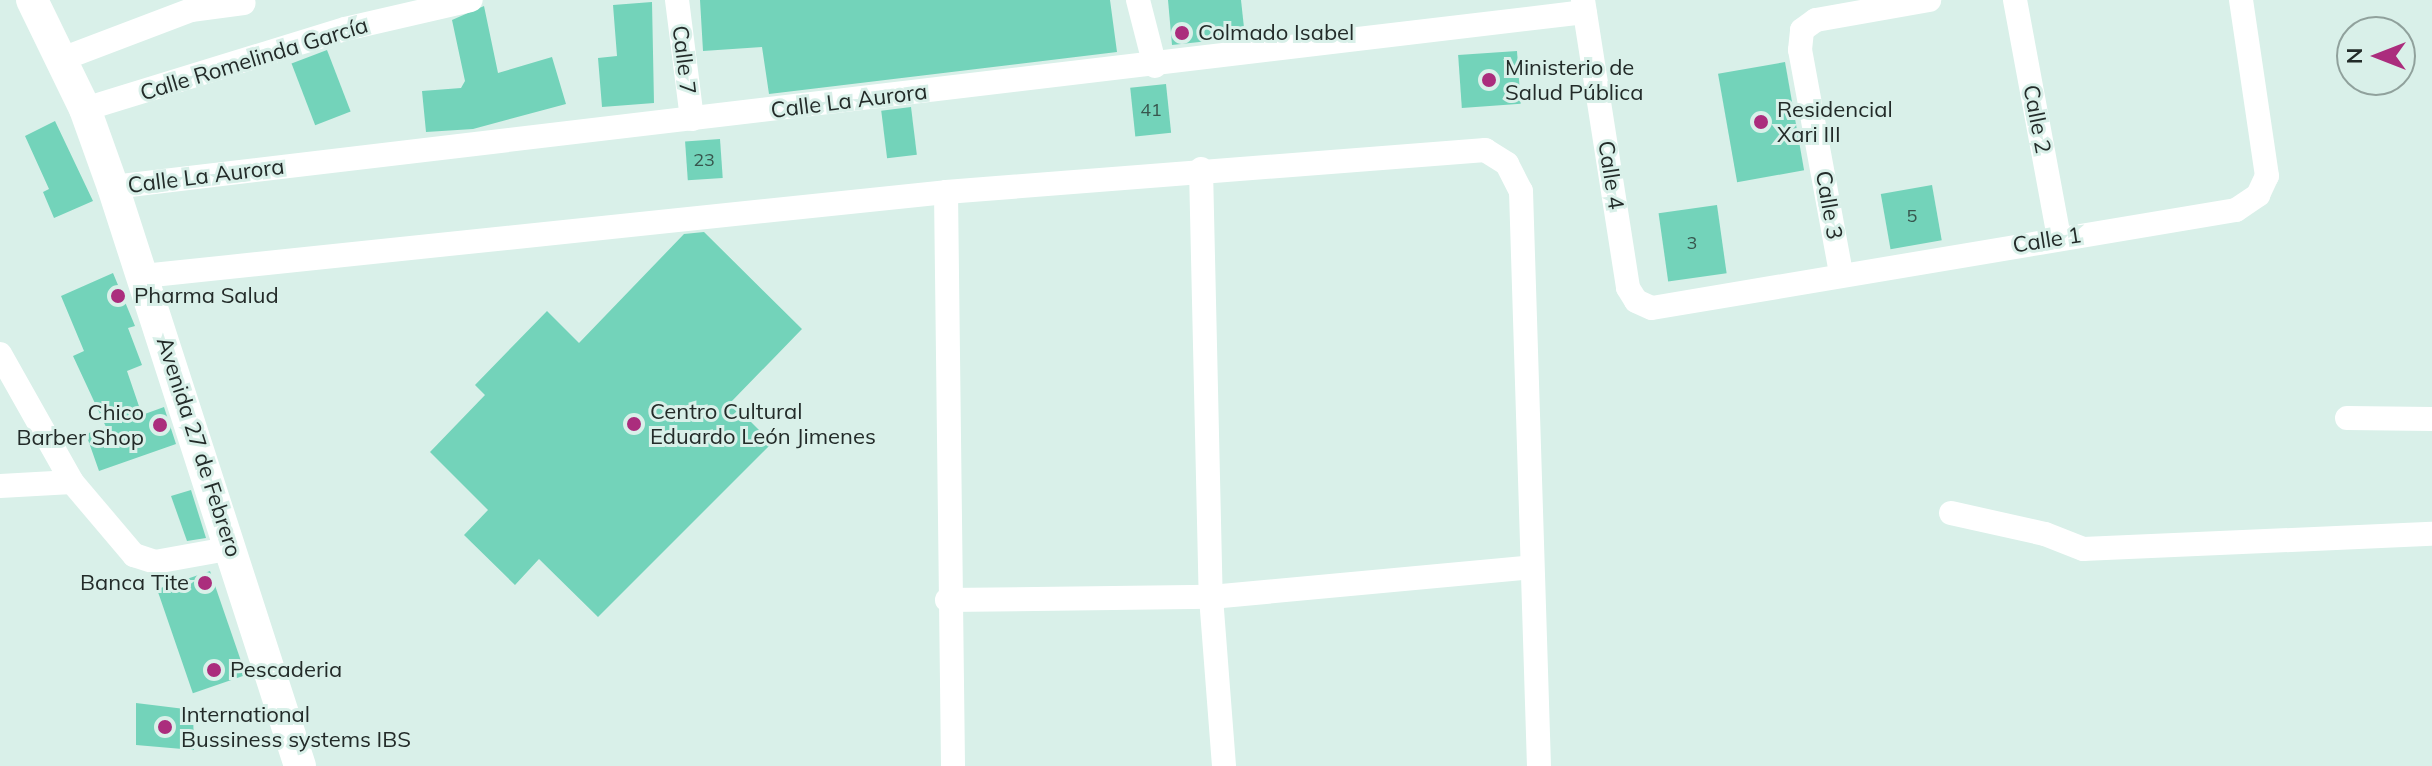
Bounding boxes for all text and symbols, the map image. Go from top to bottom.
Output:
street label: Calle Romelinda García [137,12,371,106]
north arrow [2336,16,2416,96]
place label: Colmado Isabel [1198,20,1354,46]
street label: Calle 7 [667,24,701,96]
marker: Colmado Isabel [1173,24,1191,42]
text: N [2340,48,2368,64]
place label: Ministerio de Salud Pública [1505,54,1643,106]
marker: Ministerio de Salud Pública [1480,71,1498,89]
street label: Calle La Aurora [769,78,929,124]
street label: Calle 2 [2017,82,2057,156]
place label: Residencial Xari III [1777,96,1893,148]
house number: 41 [1140,99,1162,121]
marker: Residencial Xari III [1752,113,1770,131]
street label: Calle 4 [1593,139,1629,211]
house number: 23 [693,149,715,171]
street label: Calle La Aurora [126,153,286,199]
street label: Calle 3 [1810,169,1848,241]
house number: 5 [1907,205,1917,227]
street label: Calle 1 [2011,222,2083,258]
house number: 3 [1687,232,1697,254]
place label: Pharma Salud [134,283,279,309]
marker: Pharma Salud [109,287,127,305]
street label: Avenida 27 de Febrero [151,334,247,560]
place label: Centro Cultural Eduardo León Jimenes [650,398,876,450]
place label: Chico Barber Shop [17,399,144,450]
marker: Centro Cultural Eduardo León Jimenes [625,415,643,433]
marker: Chico Barber Shop [151,416,169,434]
place label: Banca Tite [80,570,189,596]
marker: Banca Tite [196,574,214,592]
place label: Pescaderia [230,657,342,683]
marker: Pescaderia [205,661,223,679]
place label: International Bussiness systems IBS [181,701,411,752]
marker: International Bussiness systems IBS [156,718,174,736]

